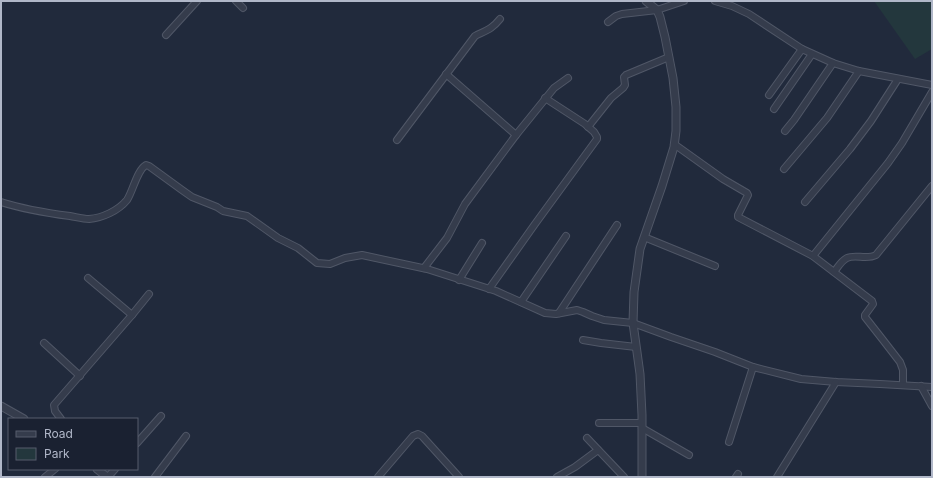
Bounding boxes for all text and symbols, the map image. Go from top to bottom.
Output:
legend [8,418,138,470]
text: Road [44,426,73,441]
text: Park [44,446,70,461]

